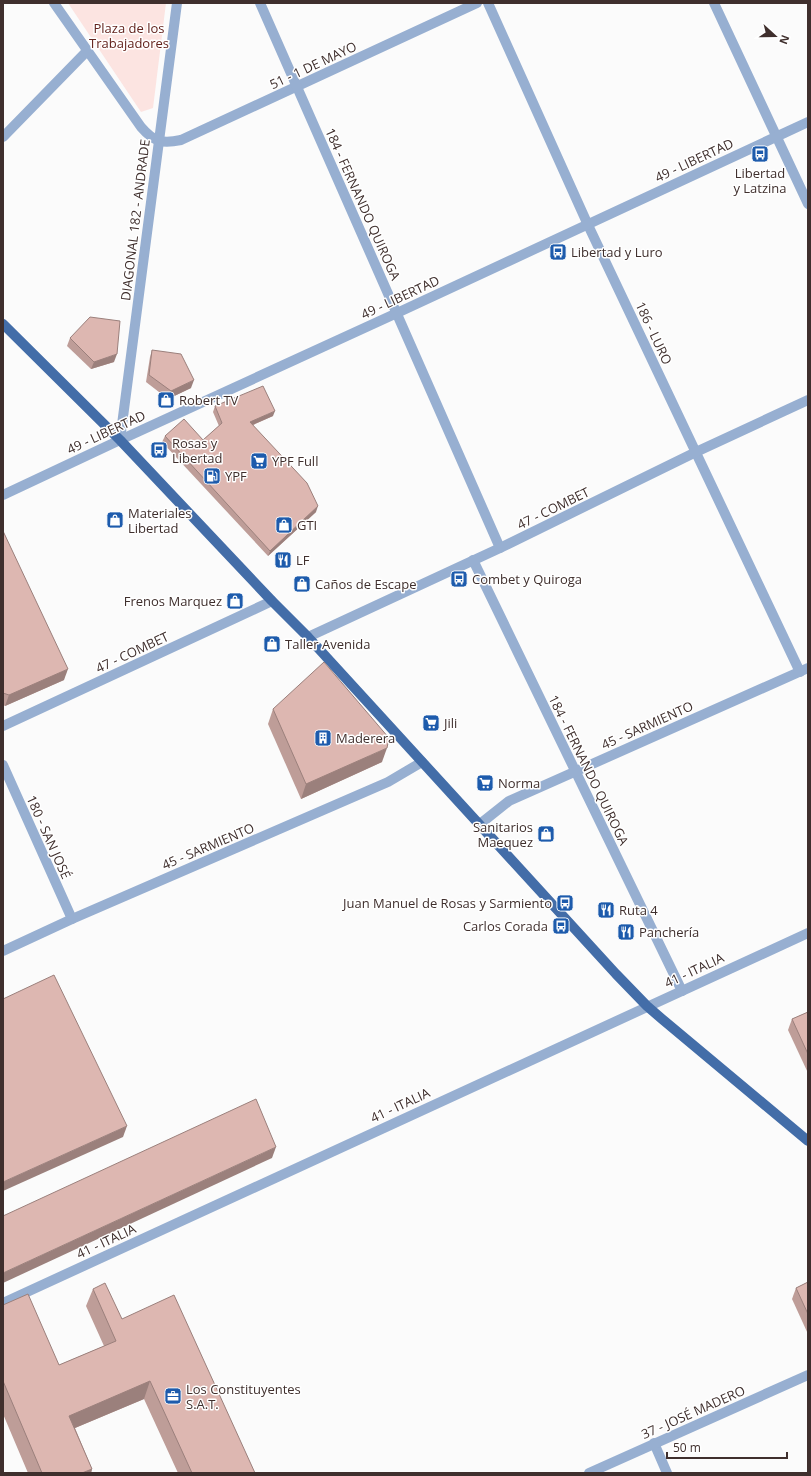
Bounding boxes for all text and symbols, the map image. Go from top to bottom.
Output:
north arrow [755,16,795,56]
park label: Plaza de los Trabajadores [89,19,169,52]
text: N [776,33,793,47]
street label: 51 - 1 DE MAYO [267,37,359,93]
street label: 184 - FERNANDO QUIROGA [321,125,405,284]
street label: 49 - LIBERTAD [652,134,736,186]
street label: DIAGONAL 182 - ANDRADE [116,138,154,302]
bus stop icon: Libertad y Latzina [750,144,770,164]
place label: Libertad y Latzina [733,164,787,197]
bus stop icon: Libertad y Luro [548,242,568,262]
place label: Libertad y Luro [571,243,663,261]
street label: 49 - LIBERTAD [358,271,442,323]
street label: 186 - LURO [632,299,676,367]
shop icon: Robert TV [156,390,176,410]
place label: Robert TV [179,391,239,409]
street label: 49 - LIBERTAD [64,406,148,458]
place label: Rosas y Libertad [172,434,222,467]
bus stop icon: Rosas y Libertad [149,440,169,460]
supermarket icon: YPF Full [249,451,269,471]
place label: YPF Full [272,452,318,470]
fuel station icon: YPF [202,466,222,486]
place label: YPF [225,467,247,485]
street label: 47 - COMBET [514,482,593,533]
place label: Materiales Libertad [128,504,191,537]
shop icon: Materiales Libertad [105,510,125,530]
shop icon: GTI [274,515,294,535]
place label: GTI [297,516,317,534]
restaurant icon: LF [273,550,293,570]
place label: LF [296,551,310,569]
bus stop icon: Combet y Quiroga [449,569,469,589]
place label: Combet y Quiroga [472,570,582,588]
shop icon: Caños de Escape [292,574,312,594]
place label: Caños de Escape [315,575,417,593]
shop icon: Frenos Marquez [225,591,245,611]
place label: Frenos Marquez [124,592,222,610]
street label: 47 - COMBET [93,627,172,677]
shop icon: Taller Avenida [262,634,282,654]
place label: Taller Avenida [285,635,370,653]
street label: 184 - FERNANDO QUIROGA [545,692,634,849]
street label: 45 - SARMIENTO [598,697,696,753]
supermarket icon: Jili [421,713,441,733]
place label: Jili [442,714,457,732]
building icon: Maderera [313,728,333,748]
place label: Maderera [336,729,395,747]
supermarket icon: Norma [475,773,495,793]
place label: Norma [498,774,540,792]
street label: 180 - SAN JOSÉ [23,792,75,882]
street label: 45 - SARMIENTO [159,818,257,874]
place label: Sanitarios Maequez [473,818,533,851]
shop icon: Sanitarios Maequez [536,824,556,844]
bus stop icon: Juan Manuel de Rosas y Sarmiento [555,893,575,913]
place label: Juan Manuel de Rosas y Sarmiento [341,894,552,912]
restaurant icon: Ruta 4 [596,900,616,920]
place label: Ruta 4 [619,901,658,919]
bus stop icon: Carlos Corada [551,916,571,936]
place label: Carlos Corada [463,917,548,935]
restaurant icon: Panchería [616,922,636,942]
place label: Panchería [639,923,699,941]
street label: 41 - ITALIA [661,948,727,992]
street label: 41 - ITALIA [367,1083,433,1127]
street label: 41 - ITALIA [73,1219,139,1263]
place label: Los Constituyentes S.A.T. [186,1380,301,1413]
street label: 37 - JOSÉ MADERO [638,1381,748,1443]
office icon: Los Constituyentes S.A.T. [163,1386,183,1406]
scale bar [667,1434,787,1460]
text: 50 m [673,1439,701,1456]

